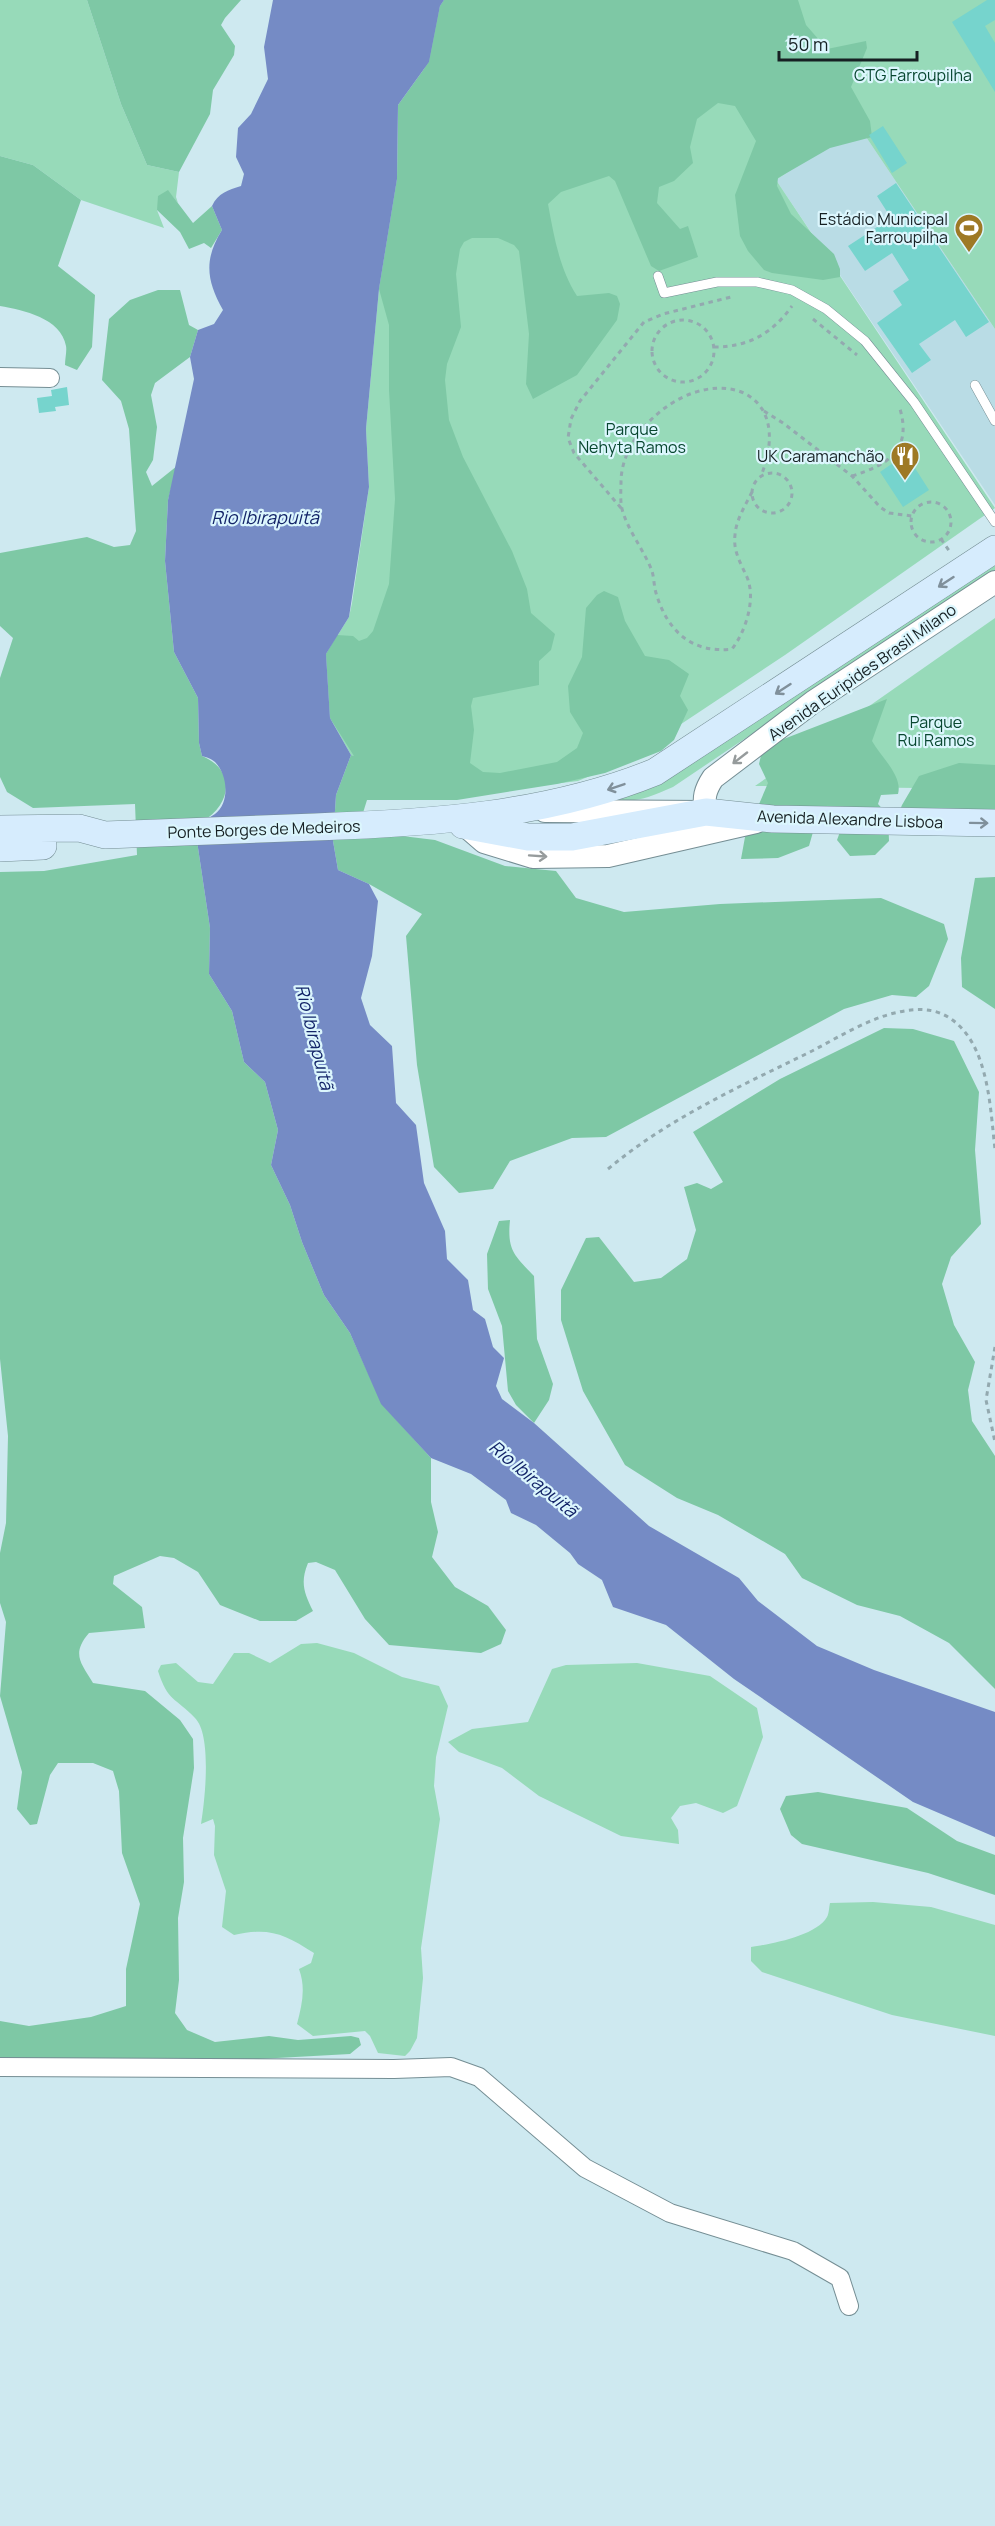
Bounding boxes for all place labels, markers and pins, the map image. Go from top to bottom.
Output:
place label: Estádio Municipal Farroupilha [819,208,948,248]
sports icon: Estádio Municipal Farroupilha [953,212,985,254]
restaurant icon: UK Caramanchão [889,440,921,482]
place label: UK Caramanchão [757,445,884,467]

